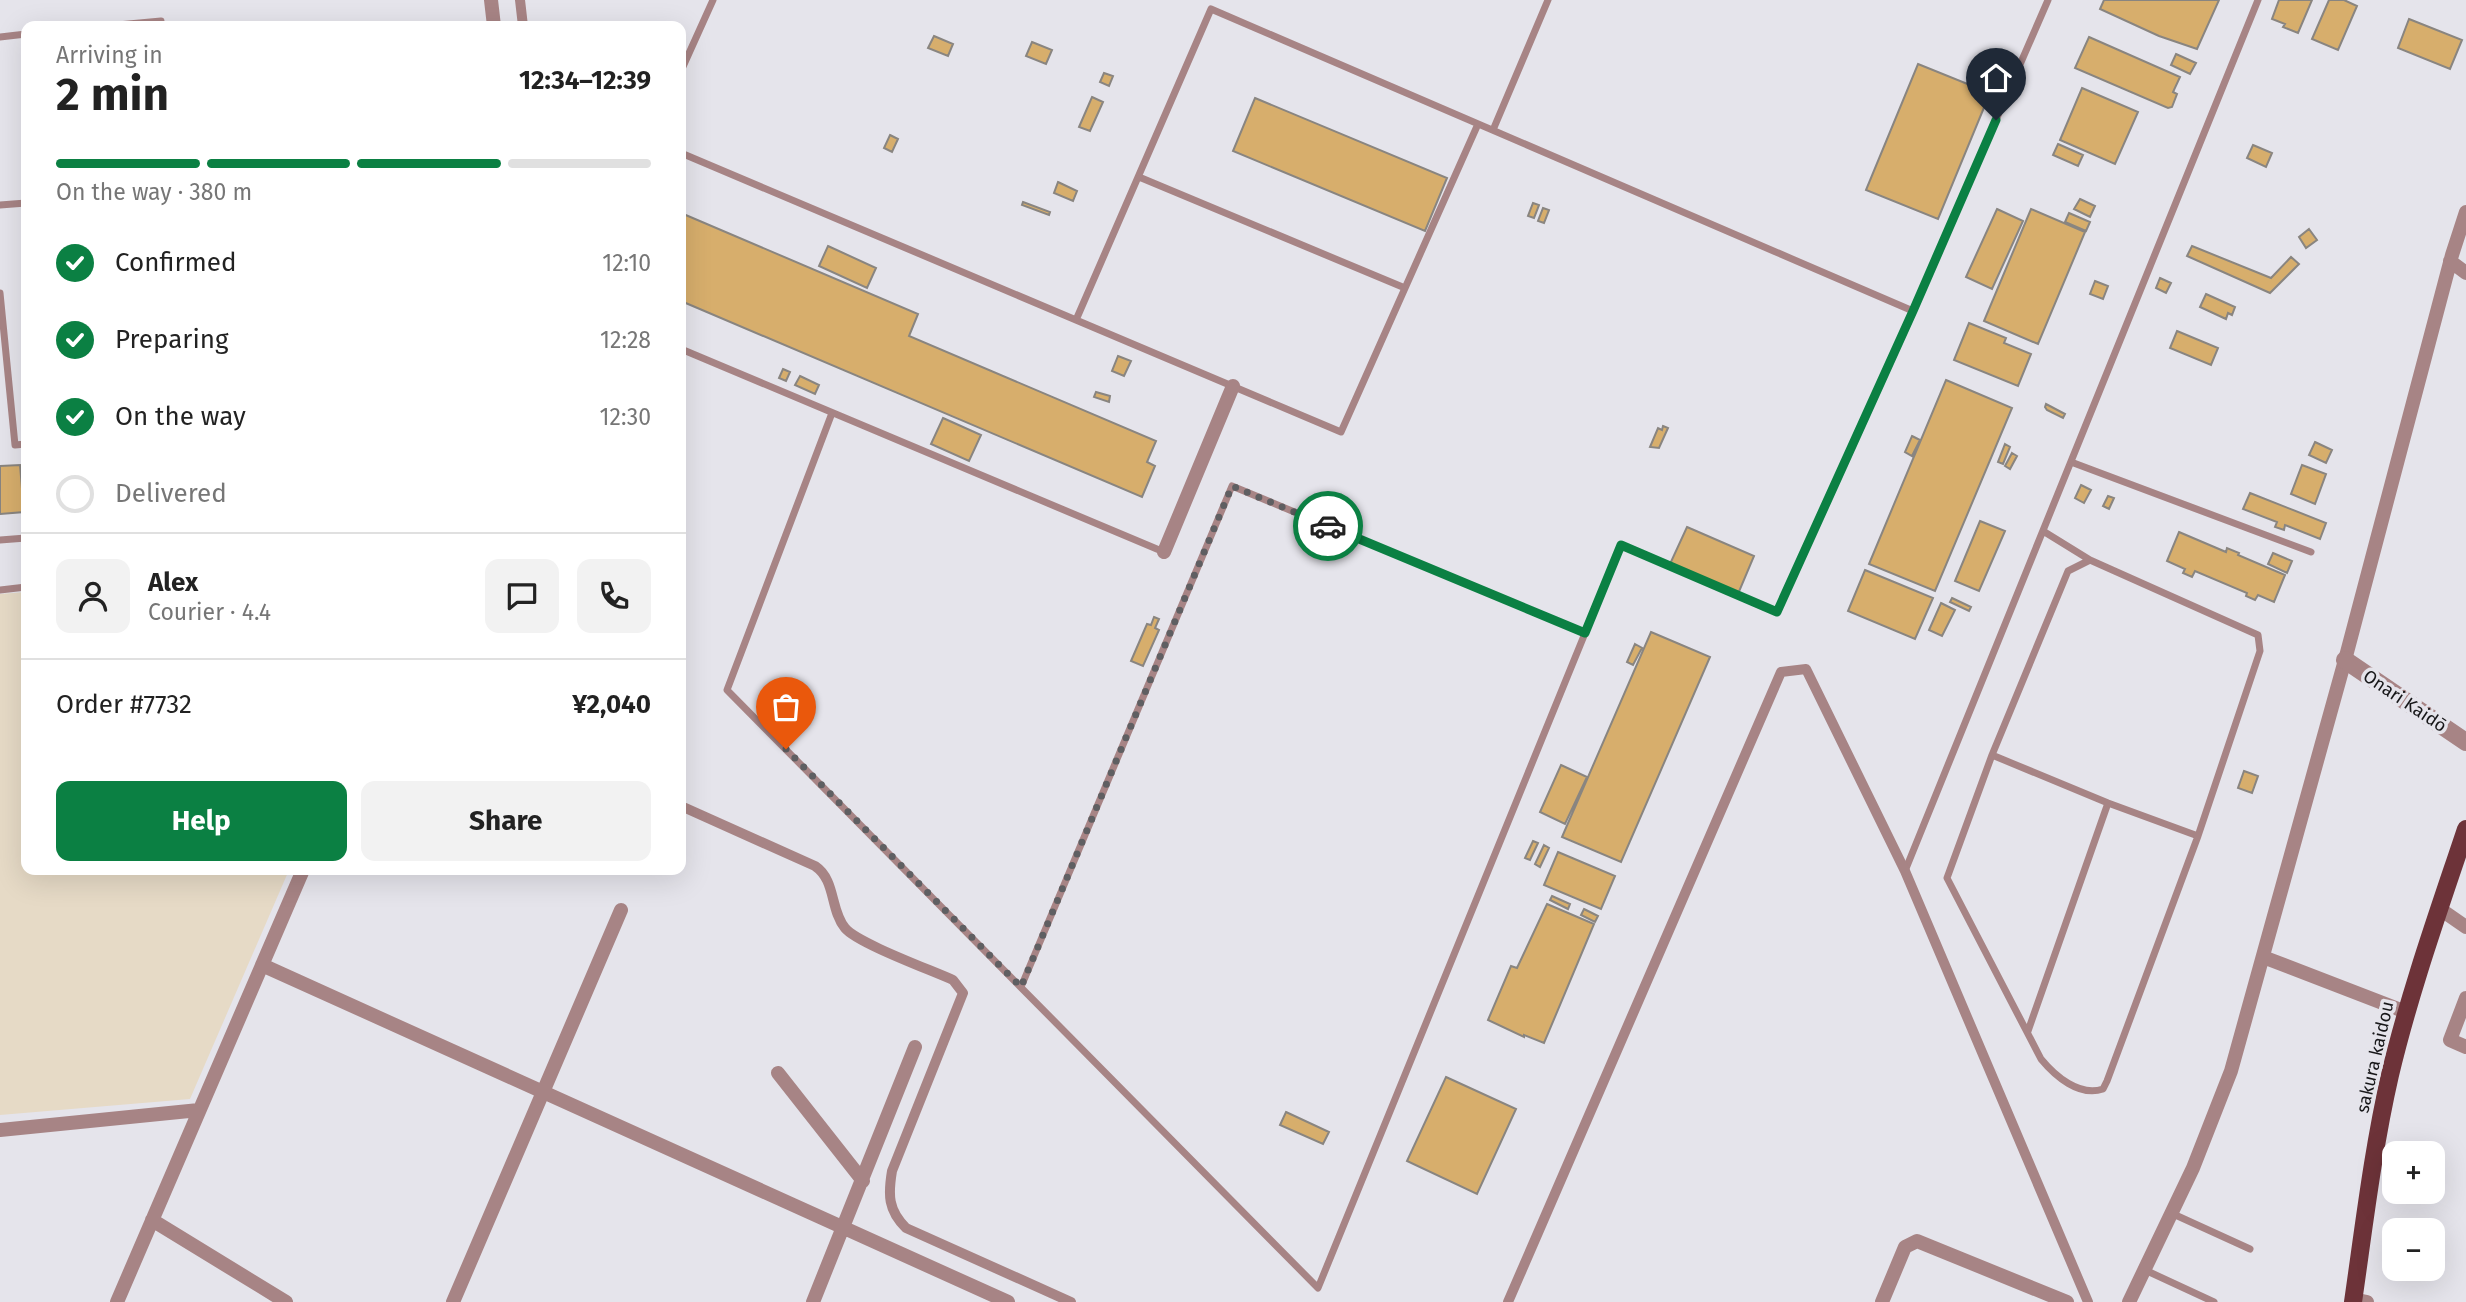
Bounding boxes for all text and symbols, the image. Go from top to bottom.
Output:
text: Arriving in [56,41,163,69]
pin [1966,48,2026,120]
icon: home [1977,59,2015,97]
text: 12:34–12:39 [519,65,651,96]
text: 2 min [56,67,169,122]
text: On the way · 380 m [56,178,252,206]
icon: check [56,244,94,282]
text: Confirmed [115,247,236,278]
text: 12:10 [602,249,651,277]
icon: check [56,321,94,359]
text: Preparing [115,324,228,355]
text: 12:28 [600,326,651,354]
icon: check [56,398,94,436]
text: On the way [115,401,246,432]
text: 12:30 [600,403,651,431]
text: Delivered [115,478,227,509]
courier [1293,491,1363,561]
icon: car [1309,507,1347,545]
button: person [56,559,130,633]
button: chat [485,559,559,633]
button: phone [577,559,651,633]
text: Alex [148,567,198,598]
text: Courier · 4.4 [148,598,271,626]
street label: Onari Kaidō [2359,665,2451,737]
pin [756,677,816,749]
icon: bag [767,688,805,726]
text: Order #7732 [56,689,192,720]
text: ¥2,040 [572,689,651,720]
button: Help [56,781,347,861]
button: Share [361,781,651,861]
street label: sakura kaidou [2351,999,2399,1115]
map controls [2382,1141,2445,1281]
button: + [2382,1141,2445,1204]
button: − [2382,1218,2445,1281]

